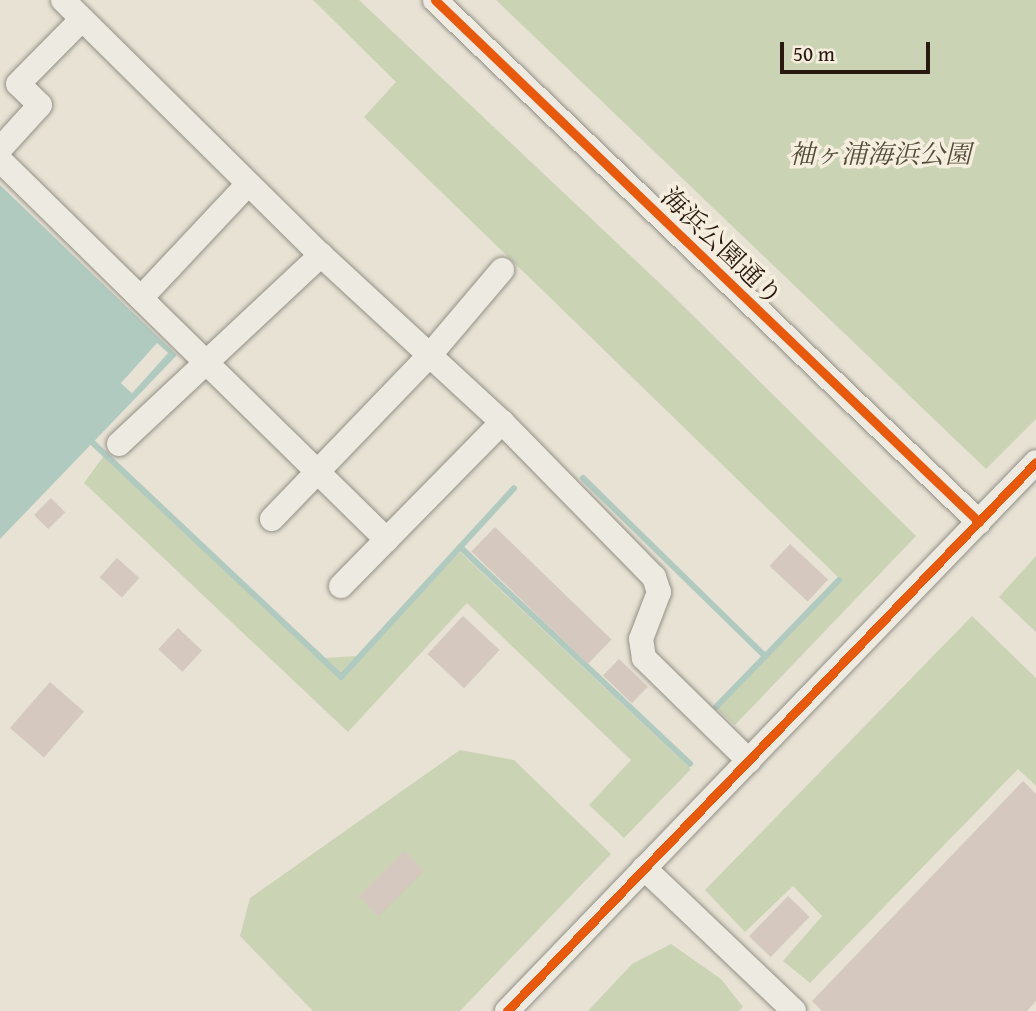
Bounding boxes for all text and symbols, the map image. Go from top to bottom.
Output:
scale bar [784,28,934,72]
text: 50 m [793,38,835,69]
park label: 袖ヶ浦海浜公園 [789,138,971,170]
street label: 海浜公園通り [655,181,789,311]

